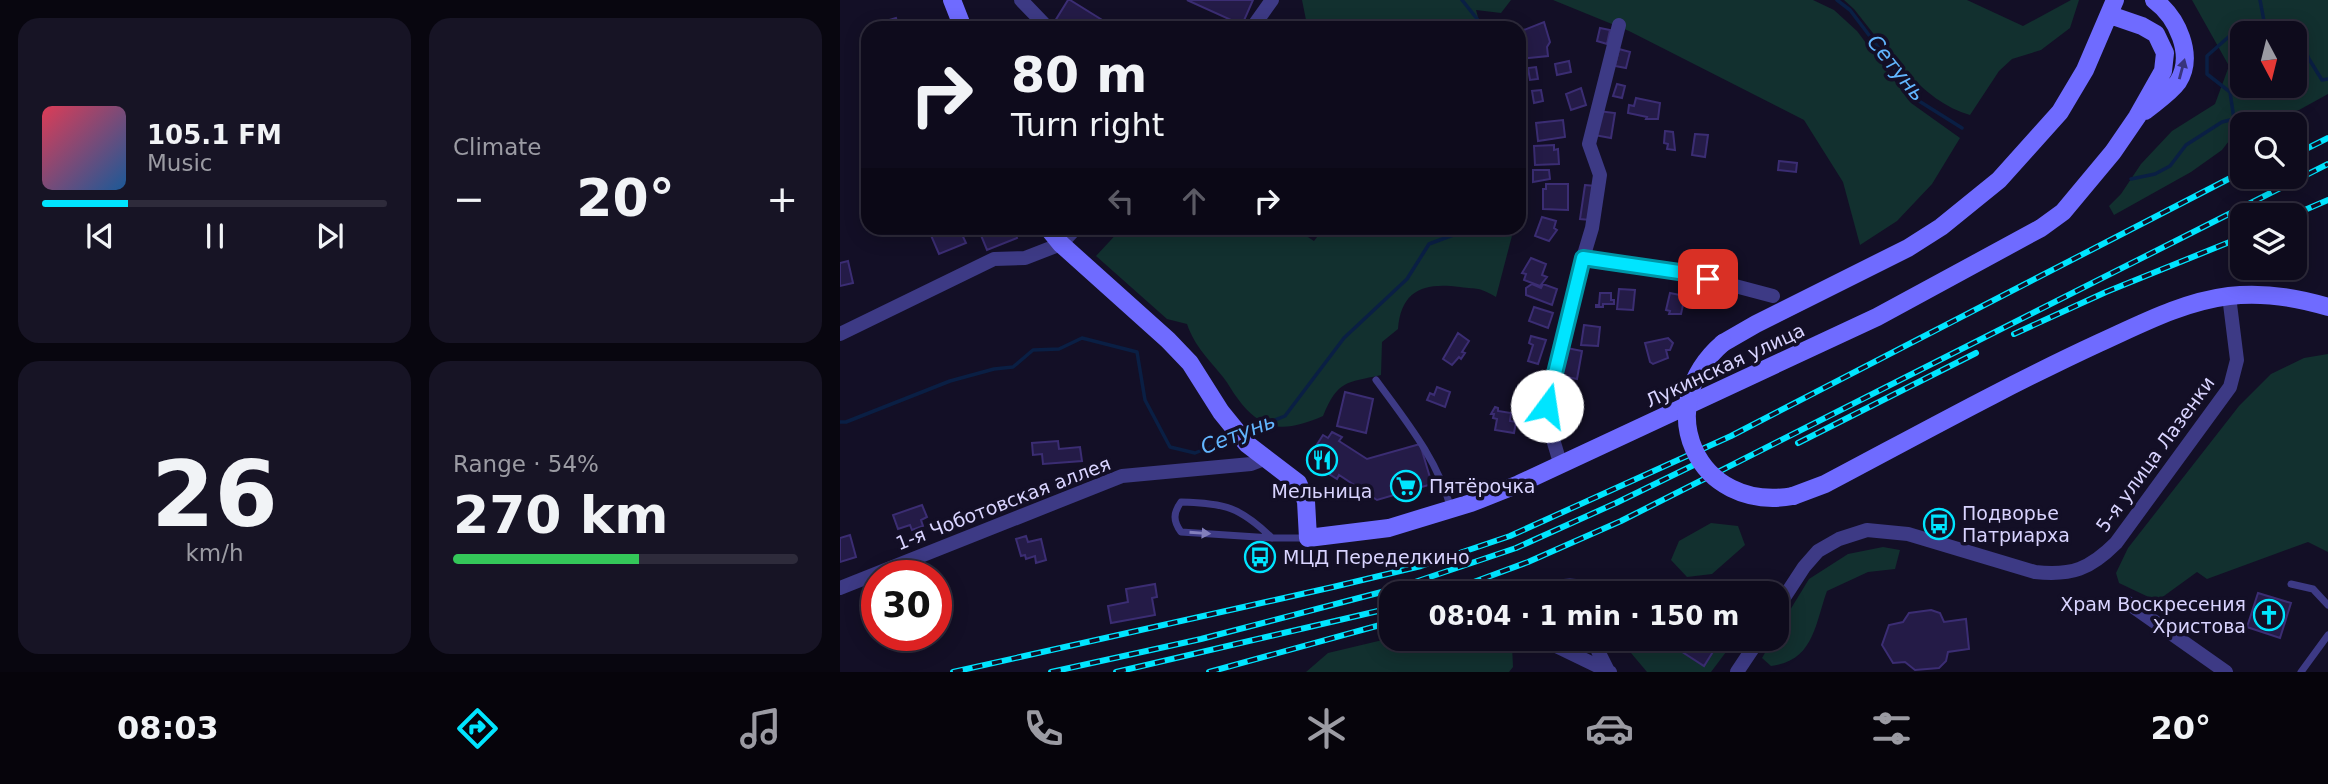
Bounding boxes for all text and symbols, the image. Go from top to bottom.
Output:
north arrow [2230,21,2306,98]
map controls [2230,21,2307,280]
water label: Сетунь [1862,30,1930,106]
text: 80 m [1011,47,1147,104]
icon: right [896,49,987,140]
one-way arrow [2177,57,2188,79]
text: Turn right [1011,106,1164,144]
button: search [2230,112,2307,189]
text: 105.1 FM [147,120,282,150]
text: Climate [453,134,542,160]
text: Music [147,150,212,176]
text: 20° [576,168,675,228]
text: − [453,177,485,221]
text: + [766,177,798,221]
icon: left [1102,182,1140,220]
icon: ahead [1175,182,1213,220]
icon: right [1248,182,1286,220]
button: layers [2230,203,2307,280]
icon: previous [81,217,119,255]
icon: pause [196,217,234,255]
icon: next [311,217,349,255]
pin [1678,249,1738,309]
icon: arrive [1689,260,1727,298]
street label: Лукинская улица [1642,318,1808,412]
position arrow [1510,369,1584,443]
street label: 5-я улица Лазенки [2091,372,2219,536]
water label: Сетунь [1197,409,1279,459]
text: 26 [151,442,278,547]
restaurant icon: Мельница [1305,443,1339,477]
text: Range · 54% [453,451,599,477]
street label: 1-я Чоботовская аллея [892,452,1114,554]
supermarket icon: Пятёрочка [1389,469,1423,503]
place label: Пятёрочка [1429,475,1536,497]
place label: Мельница [1272,480,1372,502]
text: 270 km [453,485,668,545]
place label: Подворье Патриарха [1962,502,2070,546]
bus stop icon: Подворье Патриарха [1922,507,1956,541]
one-way arrow [1189,528,1211,539]
text: km/h [185,540,244,566]
bus stop icon: МЦД Переделкино [1243,540,1277,574]
place label: МЦД Переделкино [1283,546,1470,568]
speed limit sign: 30 [861,560,952,651]
place label: Храм Воскресения Христова [2060,593,2246,637]
church icon: Храм Воскресения Христова [2252,598,2286,632]
text: 08:04 · 1 min · 150 m [1429,601,1739,631]
icon: directions [453,704,502,753]
icon: music [736,704,785,753]
icon: phone [1019,704,1068,753]
icon: climate [1302,704,1351,753]
icon: car [1585,704,1634,753]
icon: filters [1867,704,1916,753]
text: 08:03 [117,709,219,747]
text: 20° [2150,709,2211,747]

